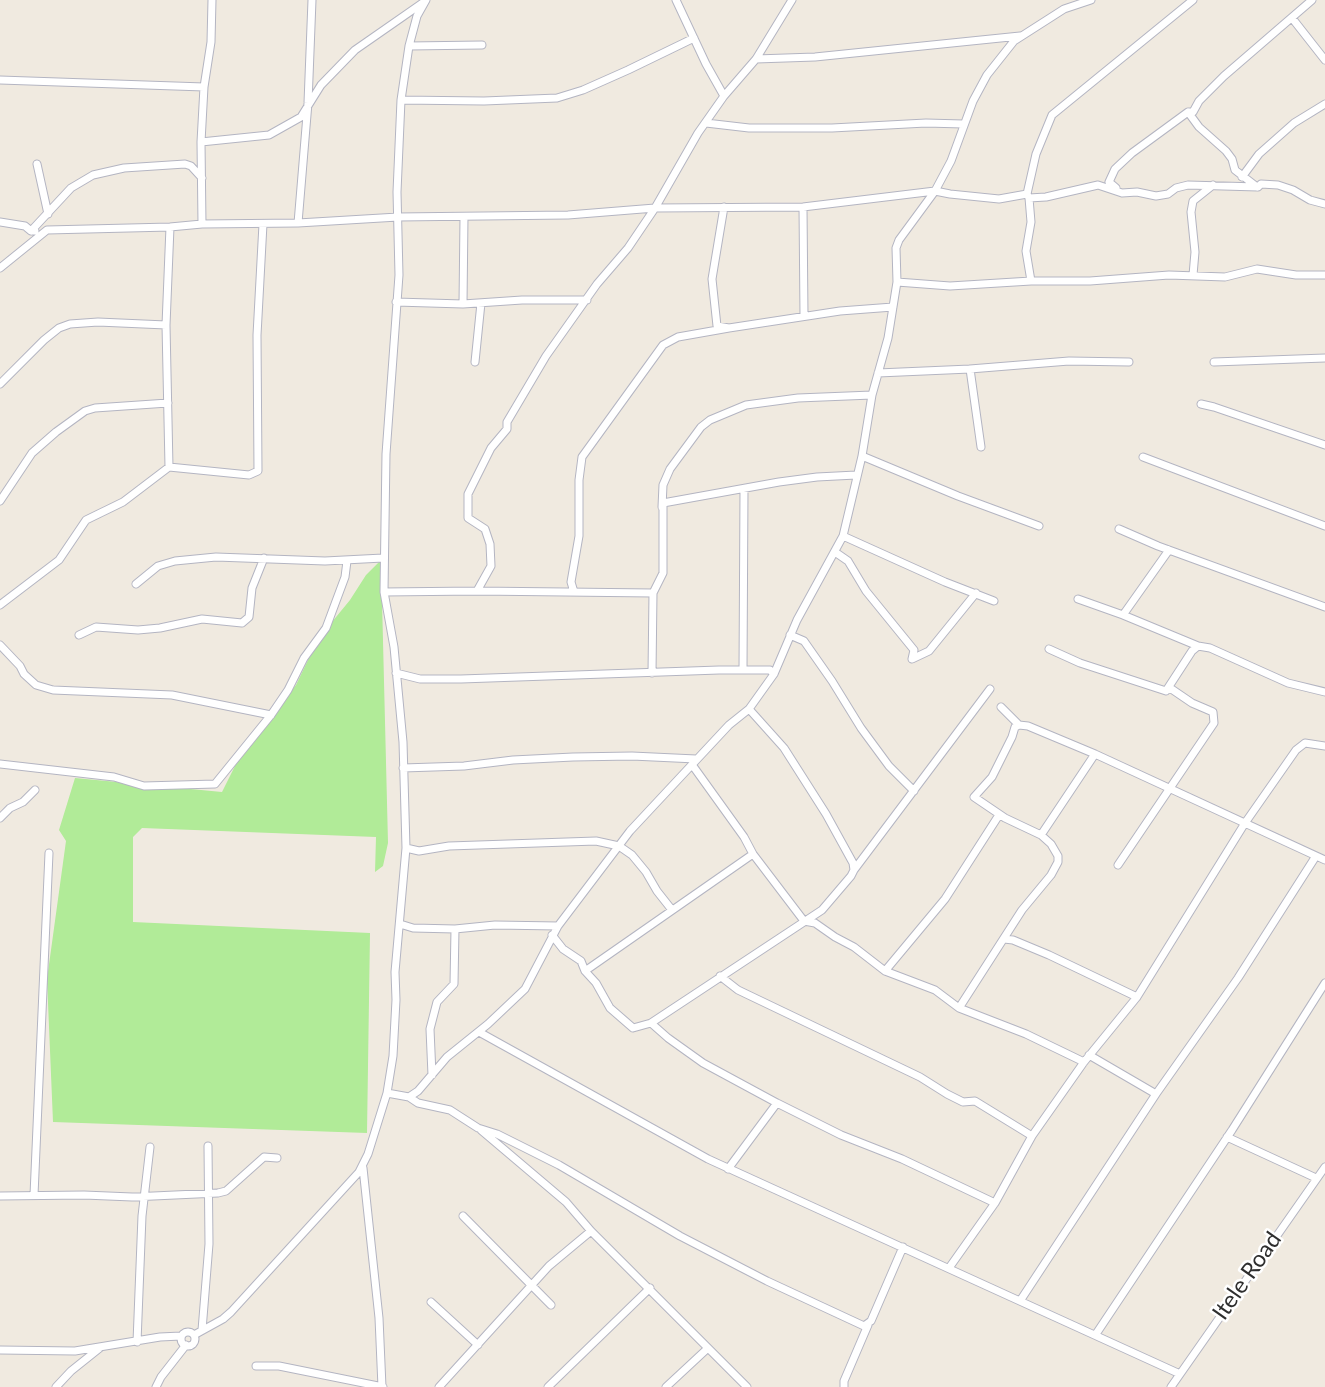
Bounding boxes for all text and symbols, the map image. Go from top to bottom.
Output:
street label: Itele Road [1207,1227,1287,1325]

